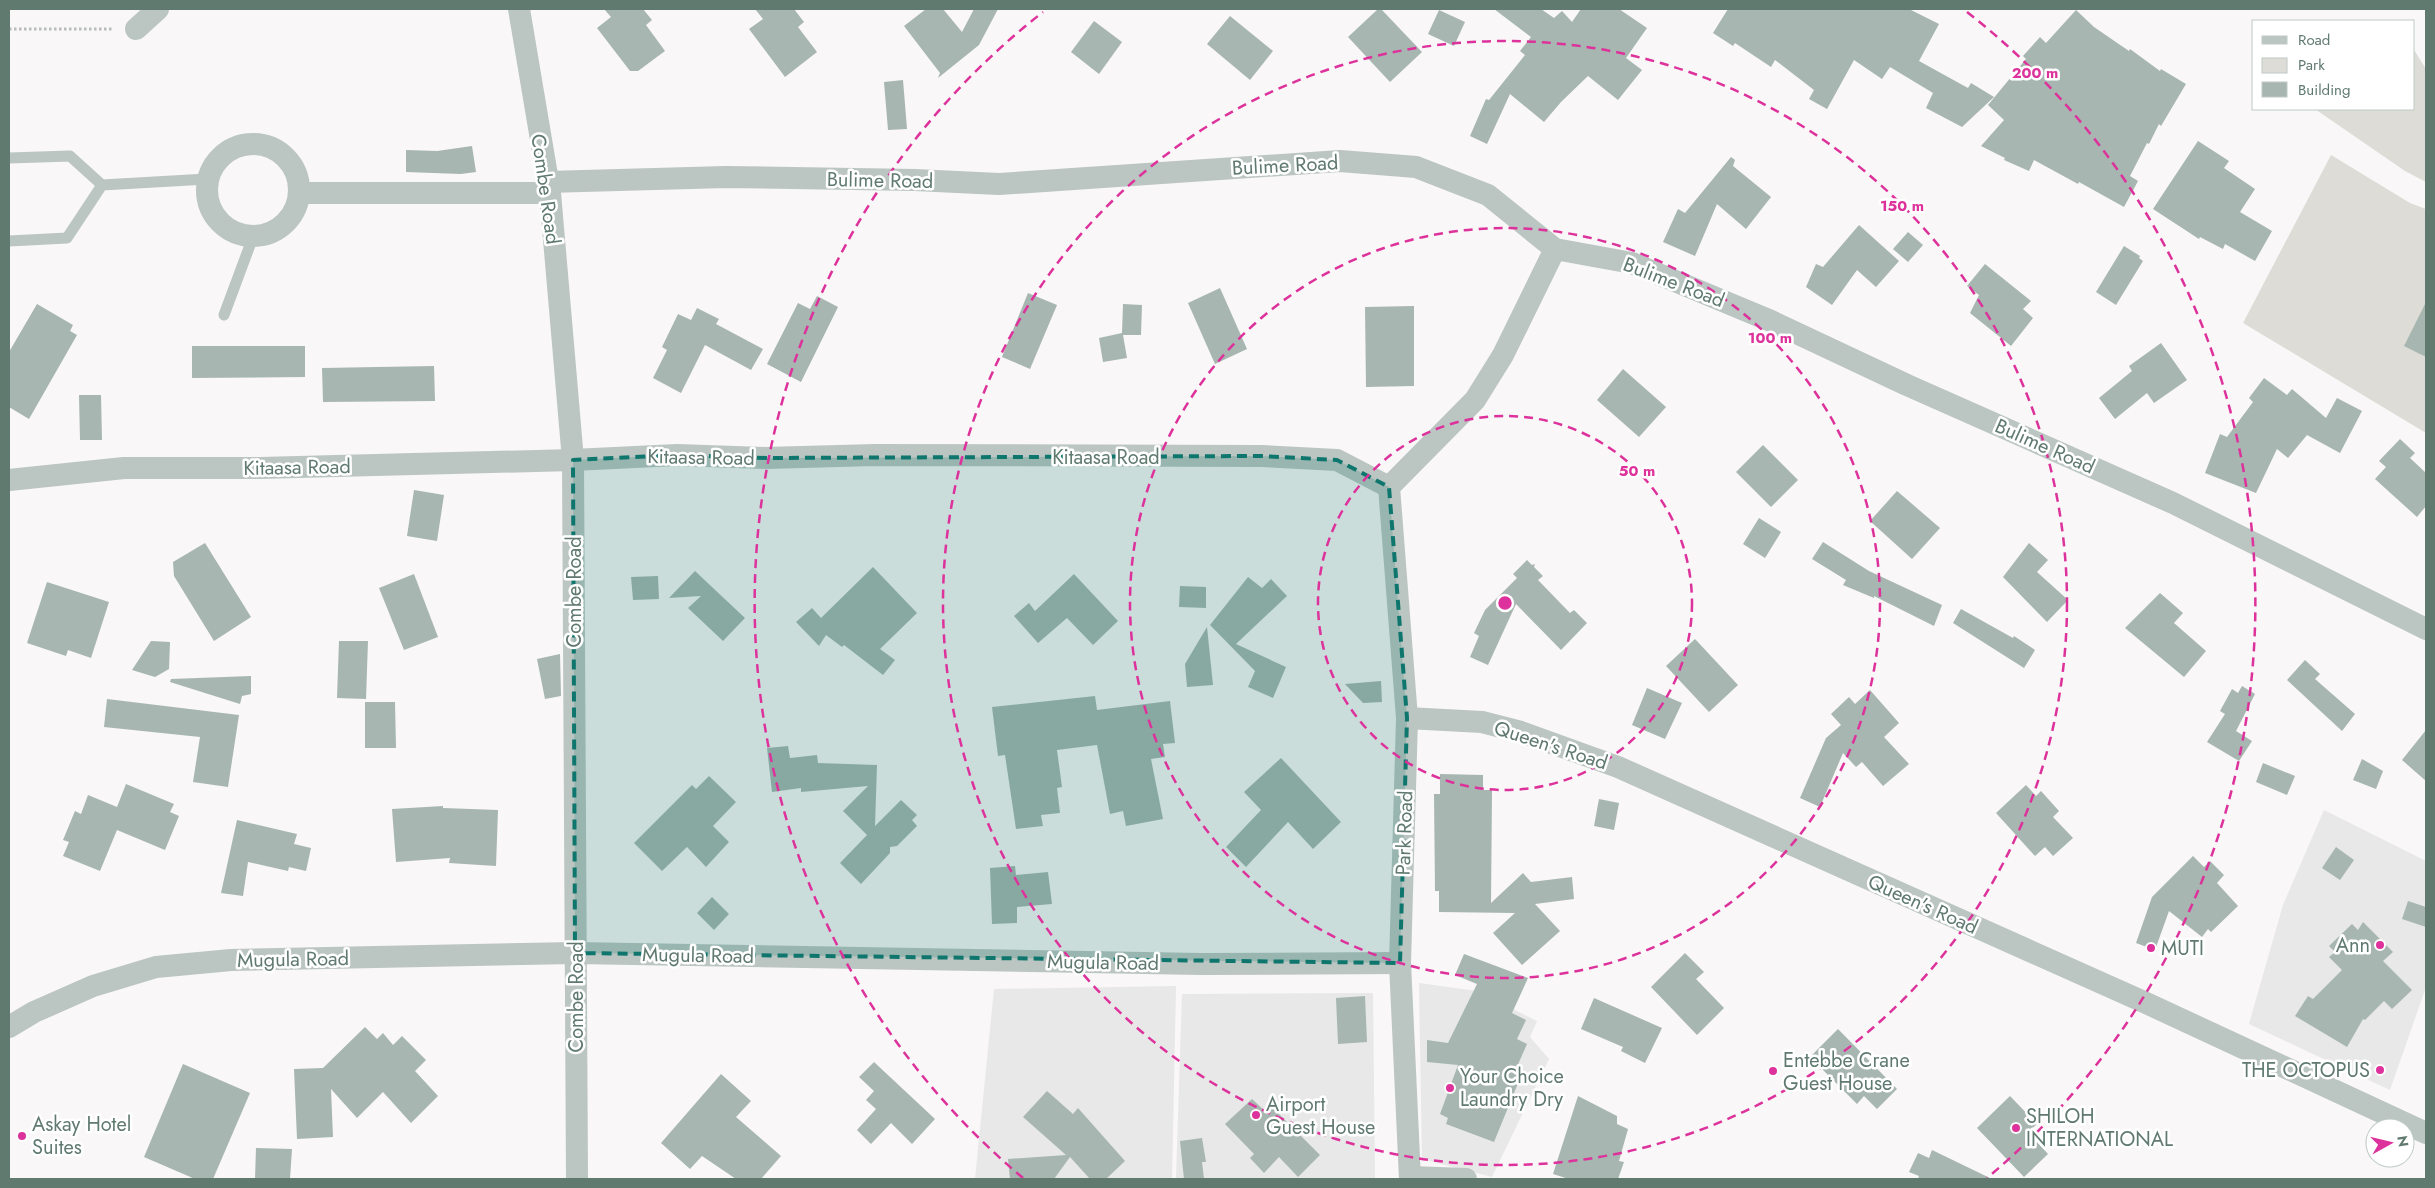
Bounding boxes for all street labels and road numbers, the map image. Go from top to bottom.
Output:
street label: Combe Road [523,132,568,246]
street label: Bulime Road [1231,148,1339,183]
street label: Bulime Road [826,165,933,196]
street label: Bulime Road [1619,250,1729,315]
street label: Bulime Road [1990,412,2099,481]
street label: Kitaasa Road [647,442,755,473]
street label: Kitaasa Road [1052,443,1160,472]
street label: Kitaasa Road [243,452,351,483]
street label: Combe Road [560,536,589,648]
street label: Queen's Road [1490,713,1611,777]
street label: Park Road [1389,790,1420,876]
street label: Queen's Road [1863,867,1982,942]
street label: Mugula Road [642,940,754,971]
street label: Combe Road [562,941,591,1053]
street label: Mugula Road [237,944,349,975]
street label: Mugula Road [1047,947,1159,978]

